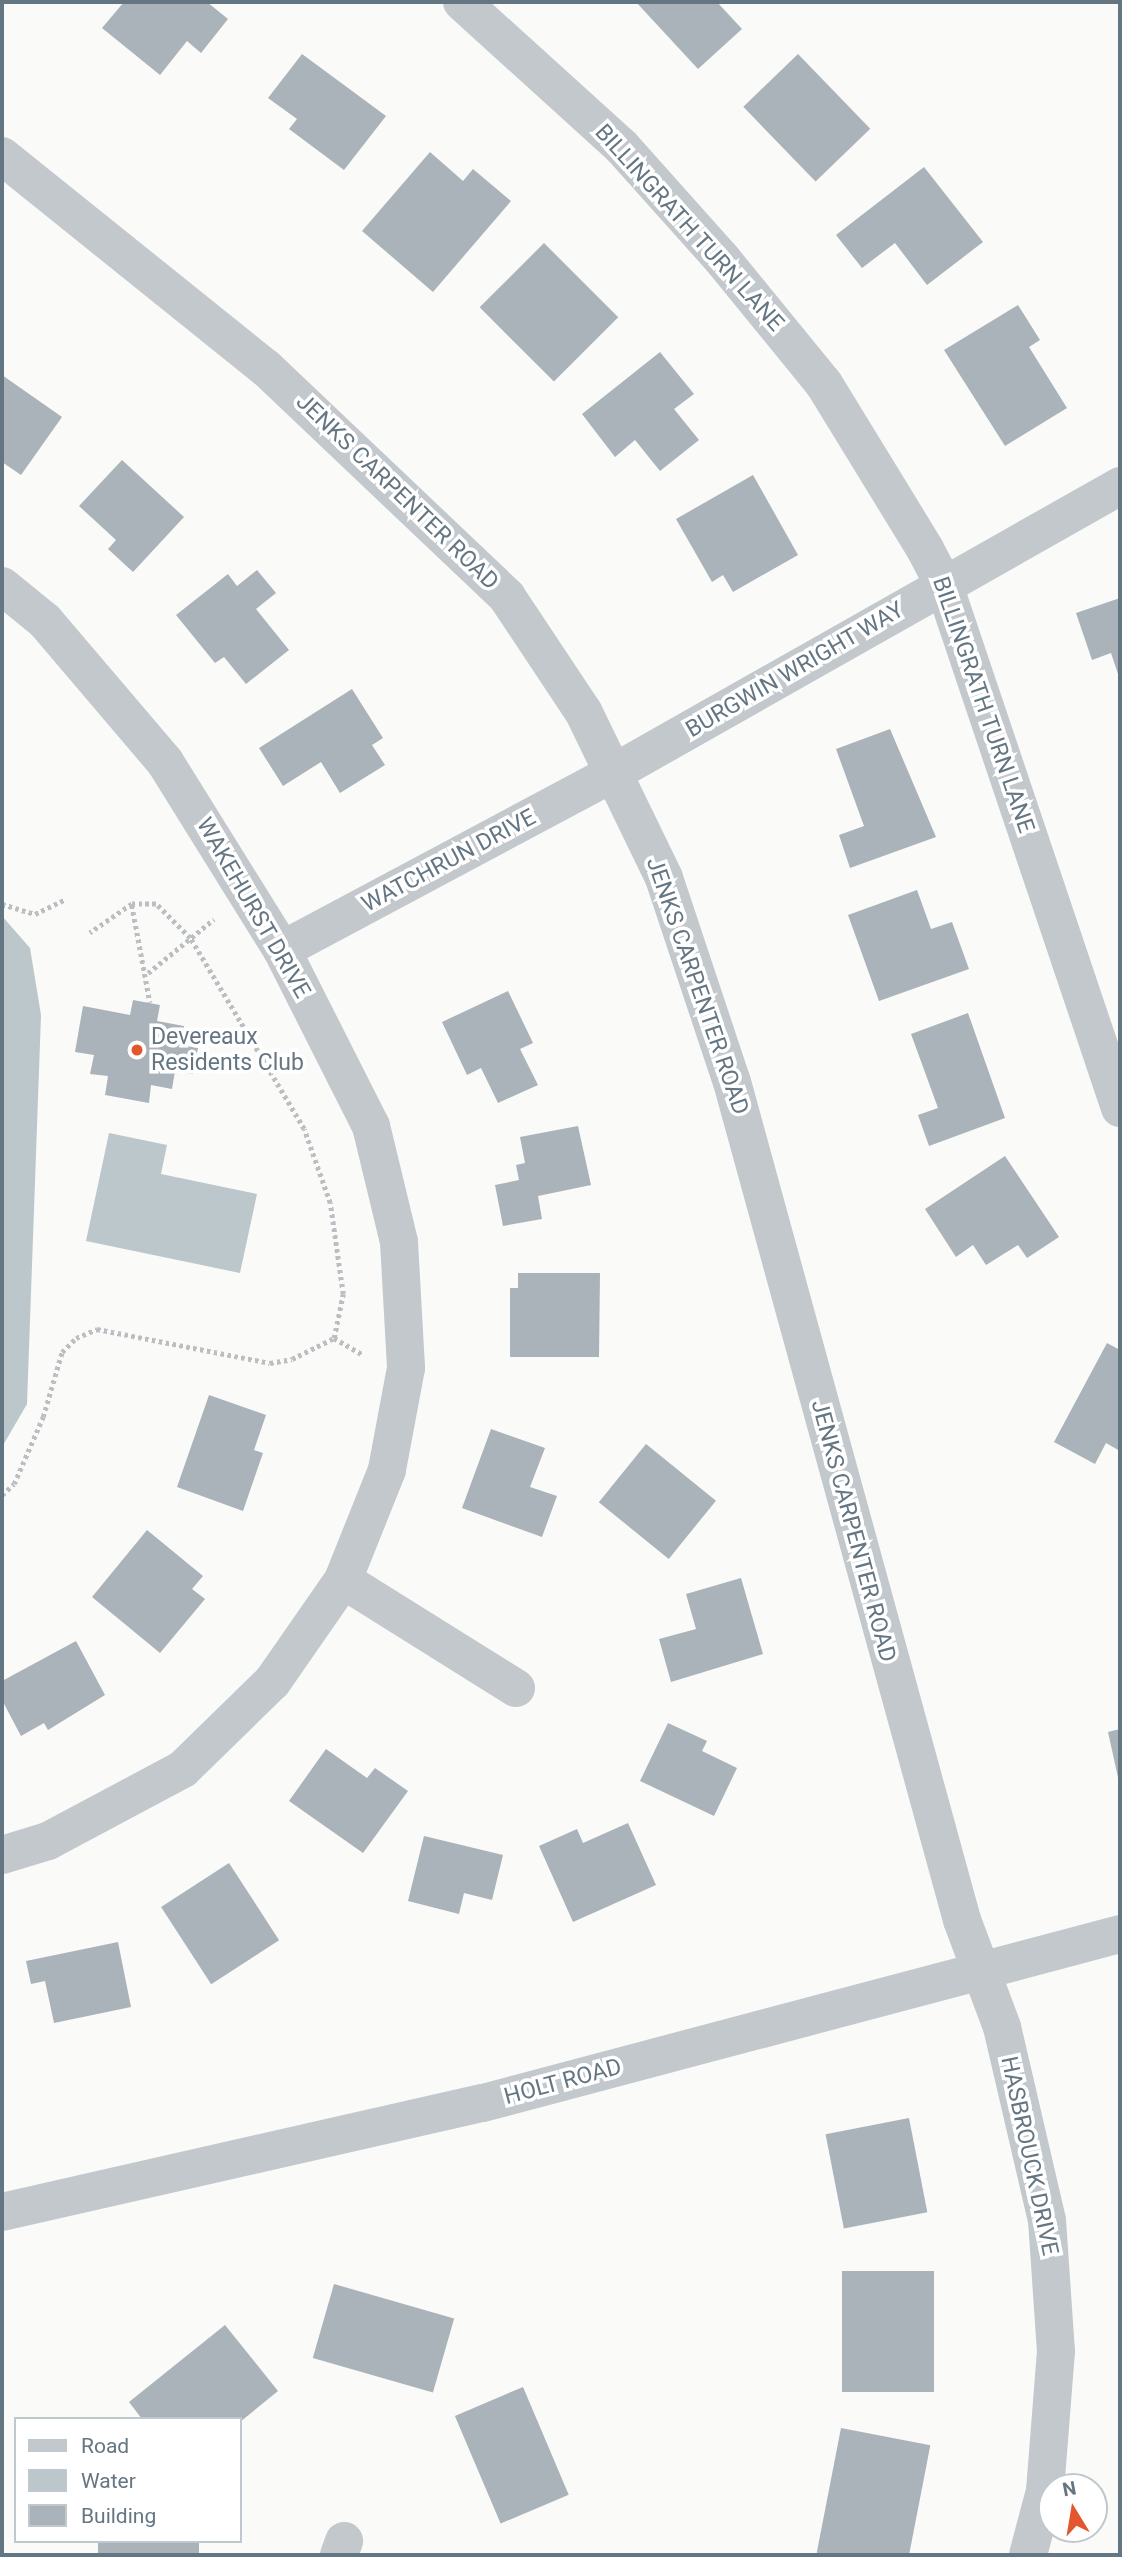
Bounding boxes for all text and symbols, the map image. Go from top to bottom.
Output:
street label: BILLINGRATH TURN LANE [589,119,789,337]
street label: JENKS CARPENTER ROAD [290,388,504,596]
street label: BILLINGRATH TURN LANE [926,573,1040,837]
street label: BURGWIN WRIGHT WAY [681,596,909,744]
street label: WATCHRUN DRIVE [357,804,541,918]
street label: WAKEHURST DRIVE [190,813,316,1003]
street label: JENKS CARPENTER ROAD [640,854,754,1118]
place label: Devereaux Residents Club [151,1023,304,1077]
marker: Devereaux Residents Club [129,1042,145,1058]
street label: JENKS CARPENTER ROAD [805,1397,901,1665]
street label: HOLT ROAD [501,2053,625,2111]
street label: HASBROUCK DRIVE [994,2054,1064,2258]
legend [14,2417,242,2543]
text: Road [81,2434,129,2458]
text: Water [81,2469,136,2493]
north arrow [1038,2473,1108,2543]
text: N [1061,2476,1078,2501]
text: Building [81,2504,156,2528]

